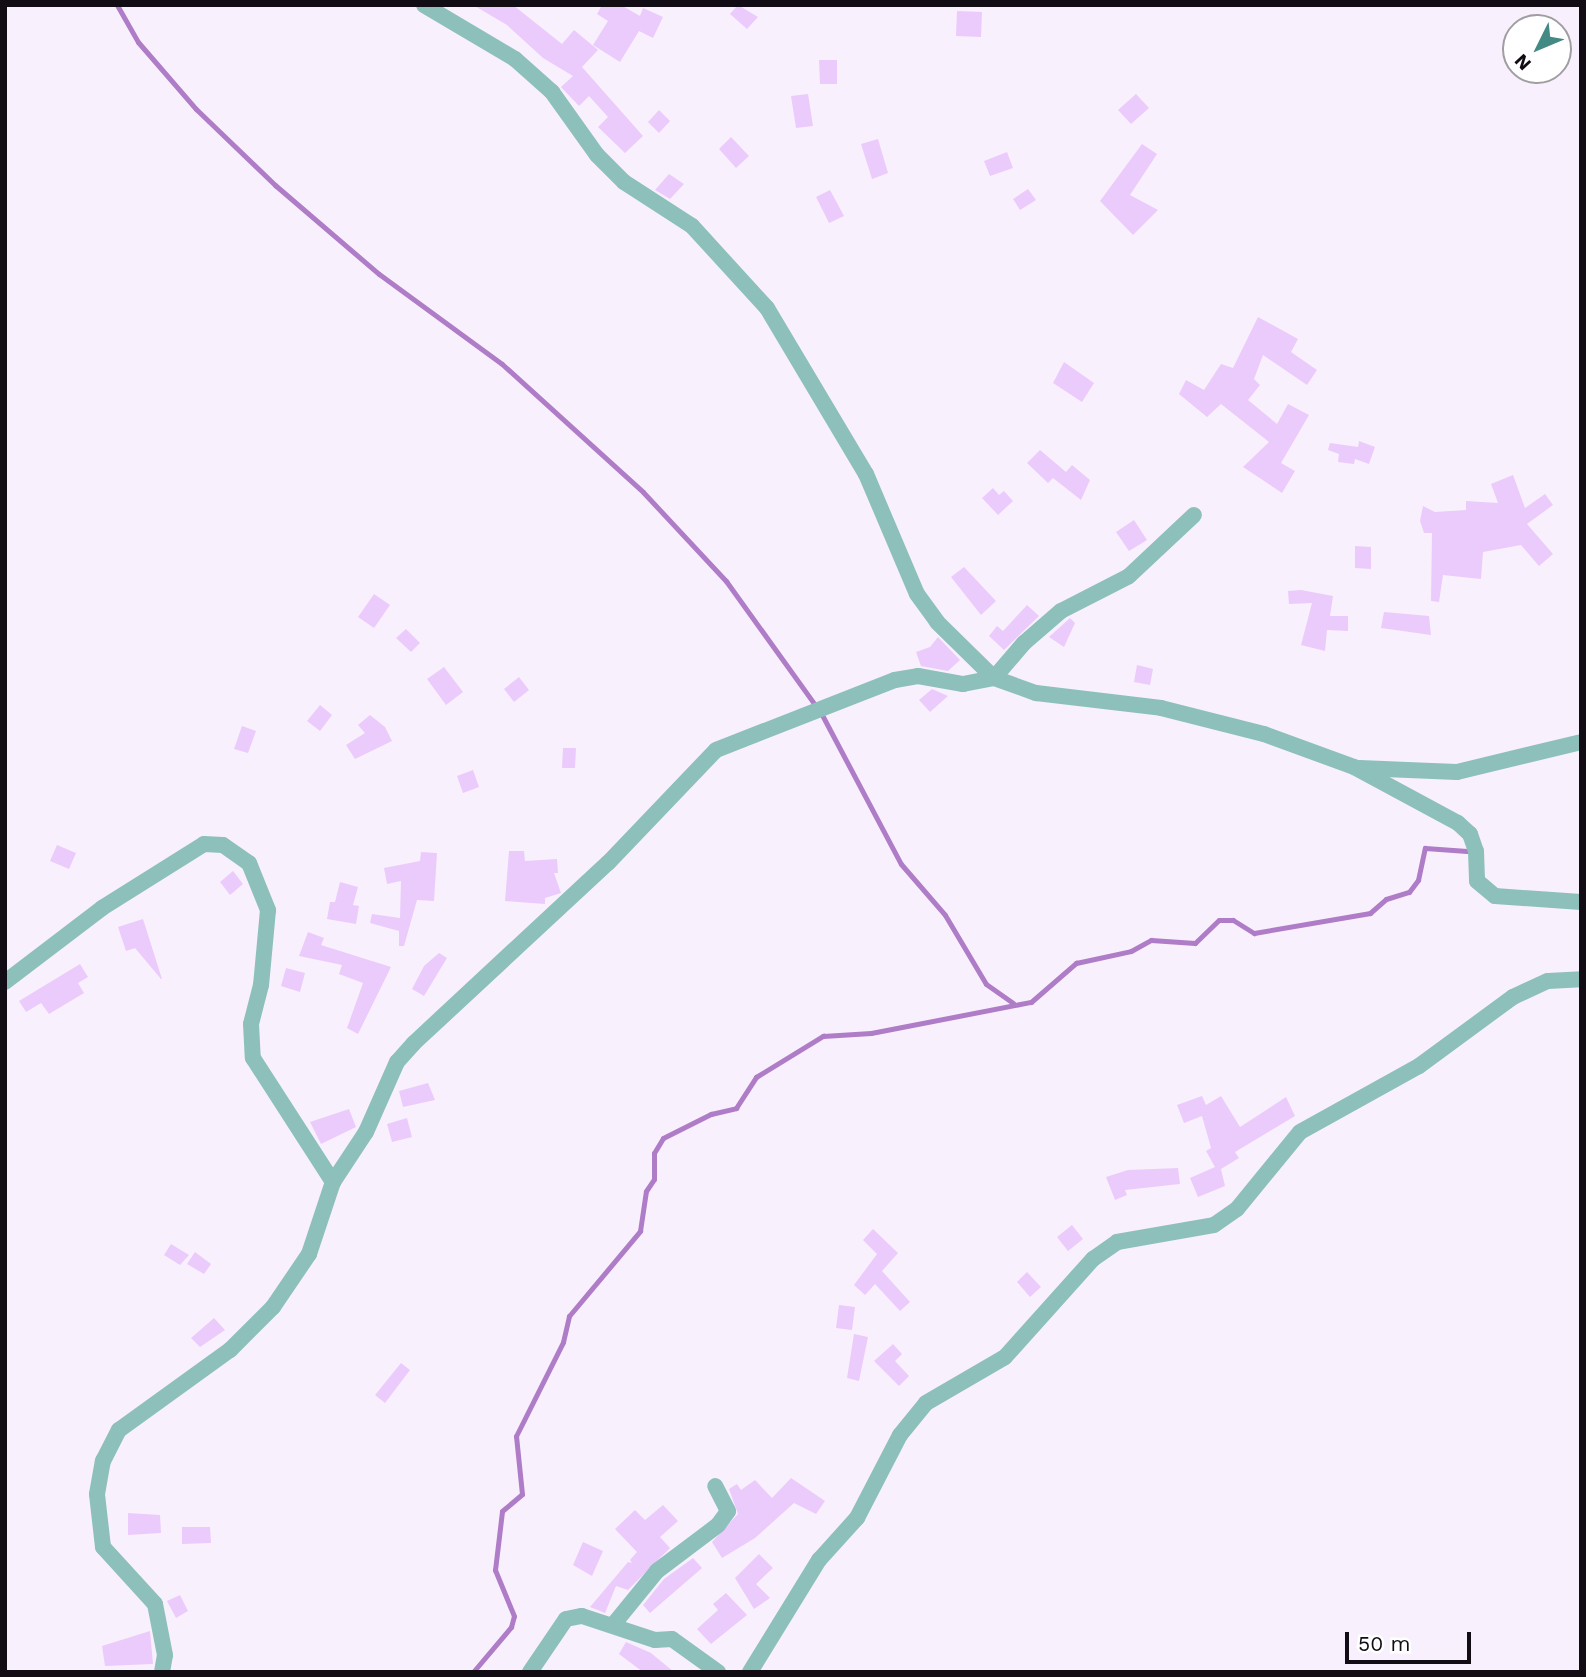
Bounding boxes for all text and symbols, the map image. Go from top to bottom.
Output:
north arrow [1502,14,1572,84]
text: N [1510,49,1536,75]
scale bar [1348,1618,1474,1662]
text: 50 m [1358,1631,1410,1656]

